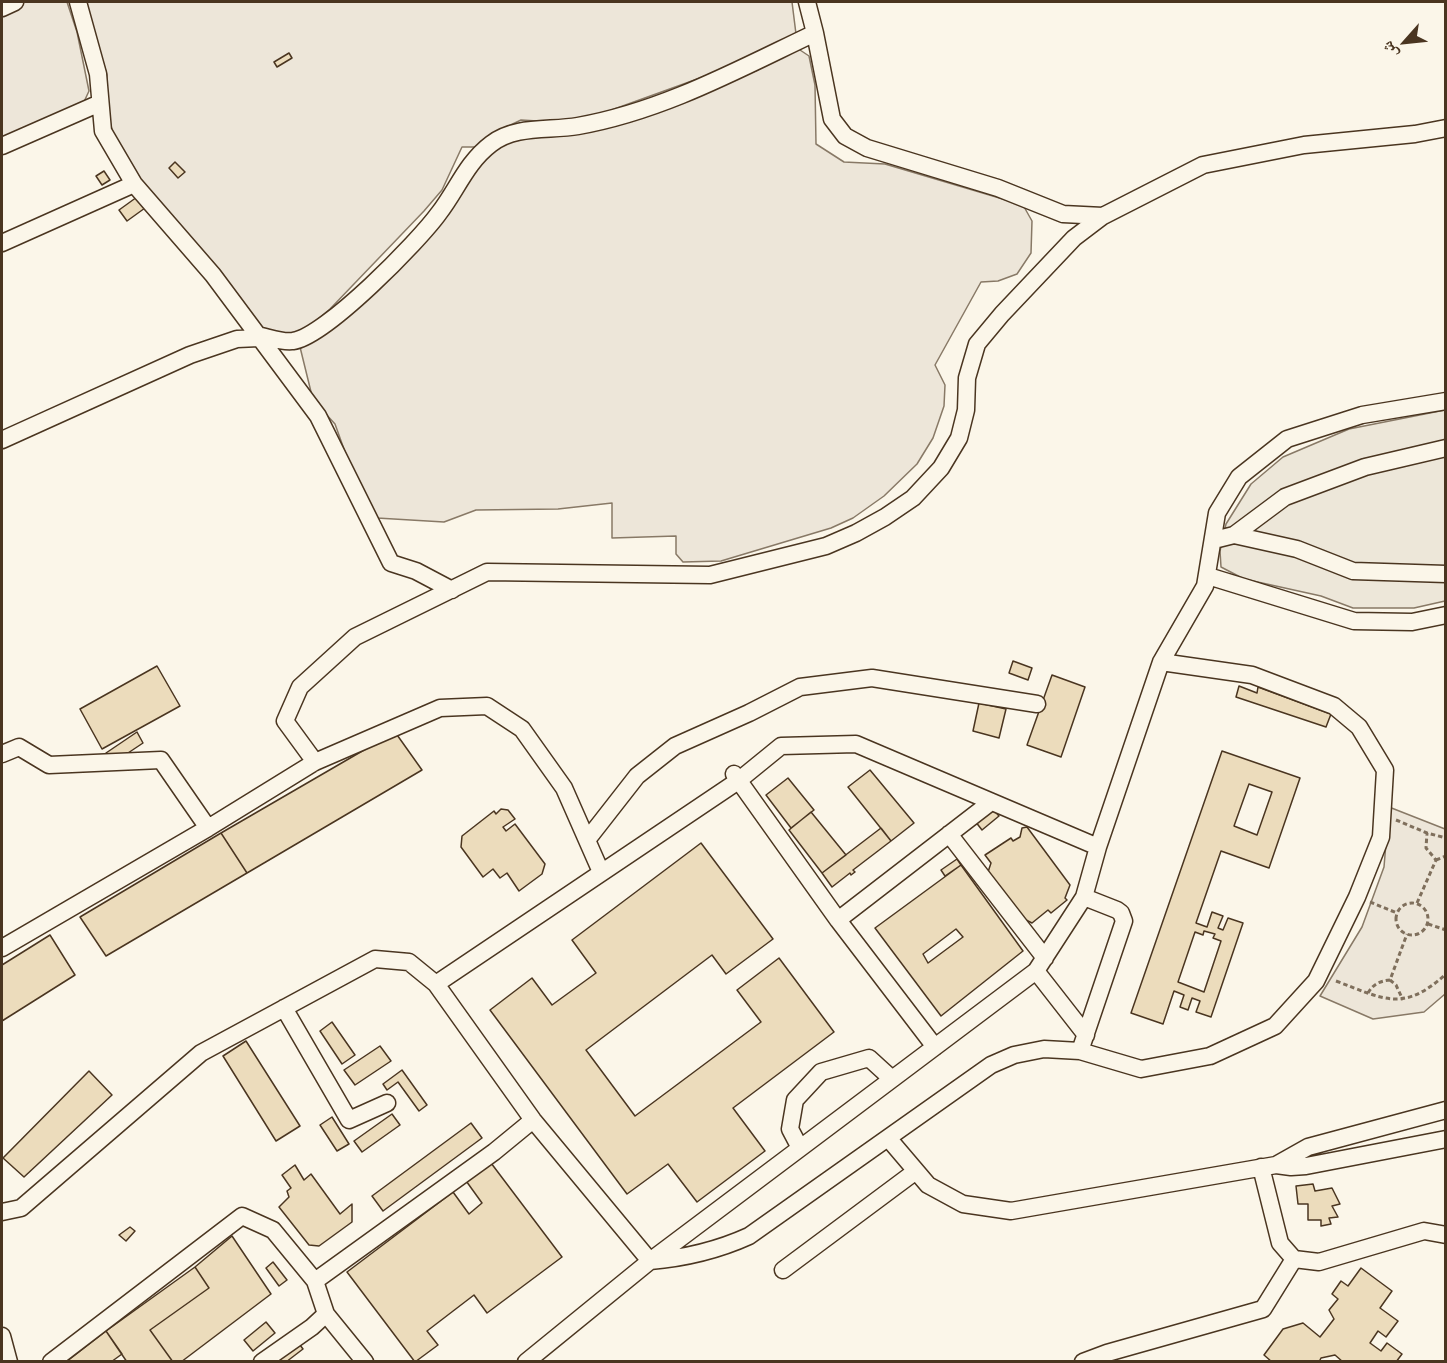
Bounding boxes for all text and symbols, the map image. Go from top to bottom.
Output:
north arrow [1375,12,1435,72]
text: ش [1374,37,1404,63]

